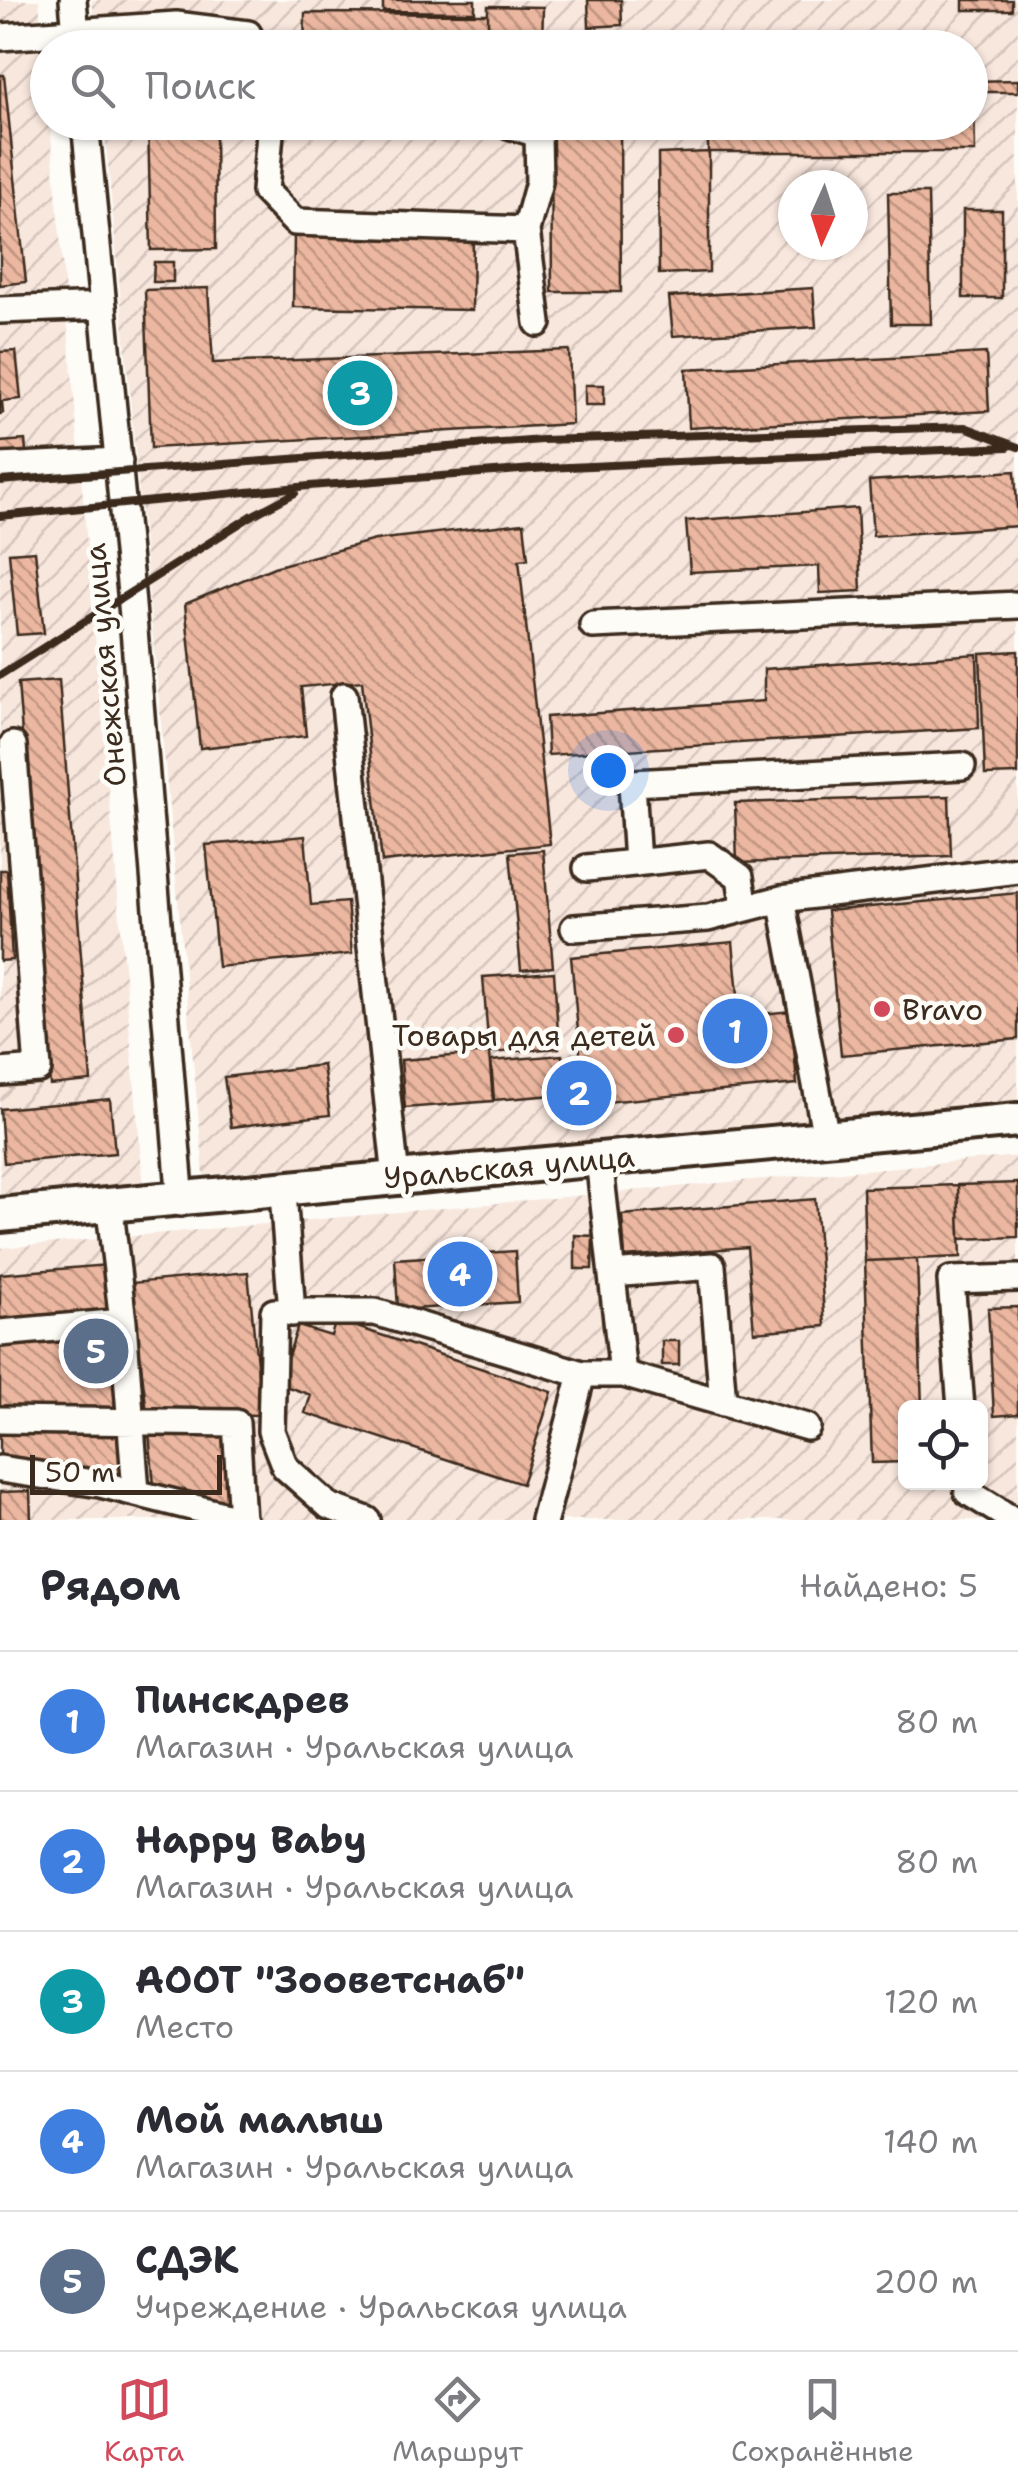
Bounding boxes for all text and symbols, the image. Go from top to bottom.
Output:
search box [30,30,988,140]
icon: search [65,58,120,113]
text: Поиск [145,60,256,111]
north arrow [778,170,868,260]
pin: 3 [328,356,392,430]
street label: Онежская улица [74,541,136,788]
your location [583,745,634,796]
place label: Bravo [902,989,983,1030]
pin: 1 [702,994,768,1068]
marker: Bravo [871,998,893,1020]
place label: Товары для детей [392,1015,656,1056]
marker: Товары для детей [665,1024,687,1046]
pin: 2 [546,1056,612,1130]
street label: Уральская улица [382,1136,637,1198]
pin: 4 [428,1236,492,1312]
pin: 5 [64,1314,128,1388]
map controls [898,1400,988,1490]
button: locate [898,1400,988,1490]
scale bar [30,1450,222,1494]
text: 50 m [45,1453,115,1491]
text: Рядом [40,1557,181,1613]
text: Найдено: 5 [799,1564,978,1607]
text: Пинскдрев [135,1674,349,1725]
text: 1 [65,1700,80,1743]
text: 80 m [895,1700,978,1743]
text: Магазин · Уральская улица [135,1725,573,1768]
text: Happy Baby [135,1814,367,1865]
text: 2 [61,1840,84,1883]
text: 80 m [895,1840,978,1883]
text: Магазин · Уральская улица [135,1865,573,1908]
text: АООТ "Зооветснаб" [135,1954,525,2005]
text: 3 [61,1980,84,2023]
text: 120 m [884,1980,978,2023]
text: Место [135,2005,234,2048]
text: Мой малыш [135,2094,384,2145]
text: 4 [61,2120,84,2163]
text: 140 m [883,2120,978,2163]
text: Магазин · Уральская улица [135,2145,573,2188]
text: СДЭК [135,2234,239,2285]
text: 5 [62,2260,83,2303]
text: 200 m [874,2260,978,2303]
text: Учреждение · Уральская улица [135,2285,627,2328]
tab: Карта [104,2372,184,2470]
tab: Маршрут [392,2372,523,2470]
tab: Сохранённые [731,2372,914,2470]

